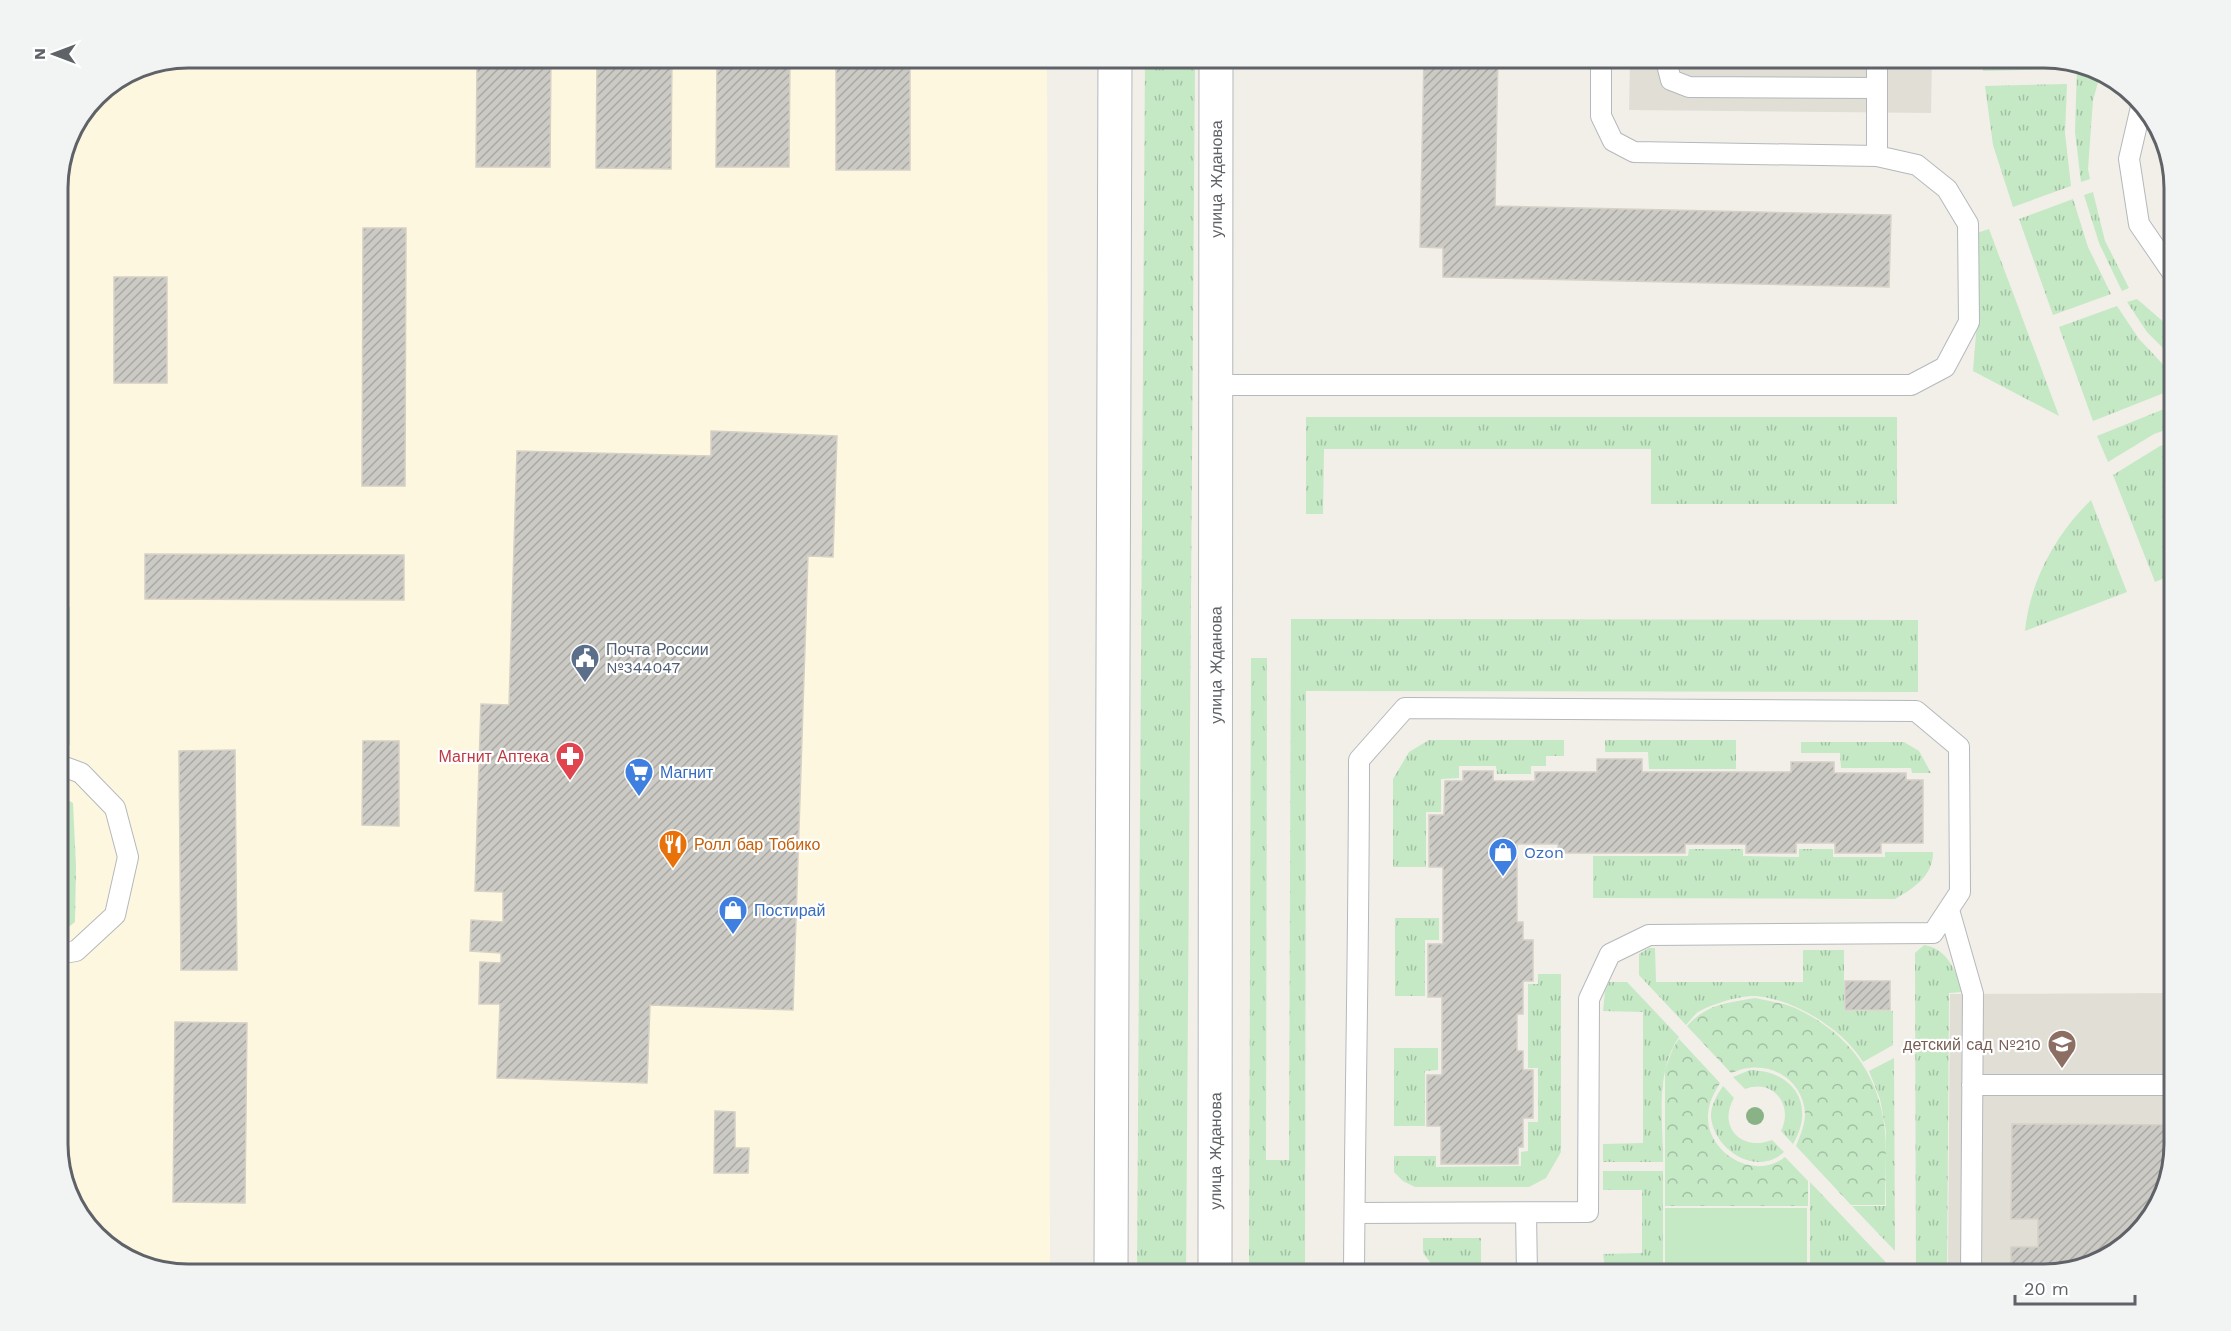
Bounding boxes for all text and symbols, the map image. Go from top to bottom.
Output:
north arrow [24,24,84,84]
text: N [30,48,49,60]
street label: улица Жданова [1206,120,1225,238]
street label: улица Жданова [1206,606,1225,724]
place label: Почта России №344047 [606,640,709,677]
public building icon: Почта России №344047 [569,642,601,684]
pharmacy icon: Магнит Аптека [554,740,586,782]
place label: Магнит Аптека [439,747,549,766]
supermarket icon: Магнит [623,756,655,798]
place label: Магнит [660,763,714,782]
restaurant icon: Ролл бар Тобико [657,828,689,870]
place label: Ролл бар Тобико [694,835,820,854]
shop icon: Ozon [1487,836,1519,878]
place label: Ozon [1524,843,1564,862]
shop icon: Постирай [717,894,749,936]
place label: Постирай [754,901,825,920]
school or university icon: детский сад №210 [2046,1028,2078,1070]
place label: детский сад №210 [1903,1035,2041,1054]
street label: улица Жданова [1206,1092,1225,1210]
scale bar [2015,1268,2135,1306]
text: 20 m [2024,1278,2069,1299]

